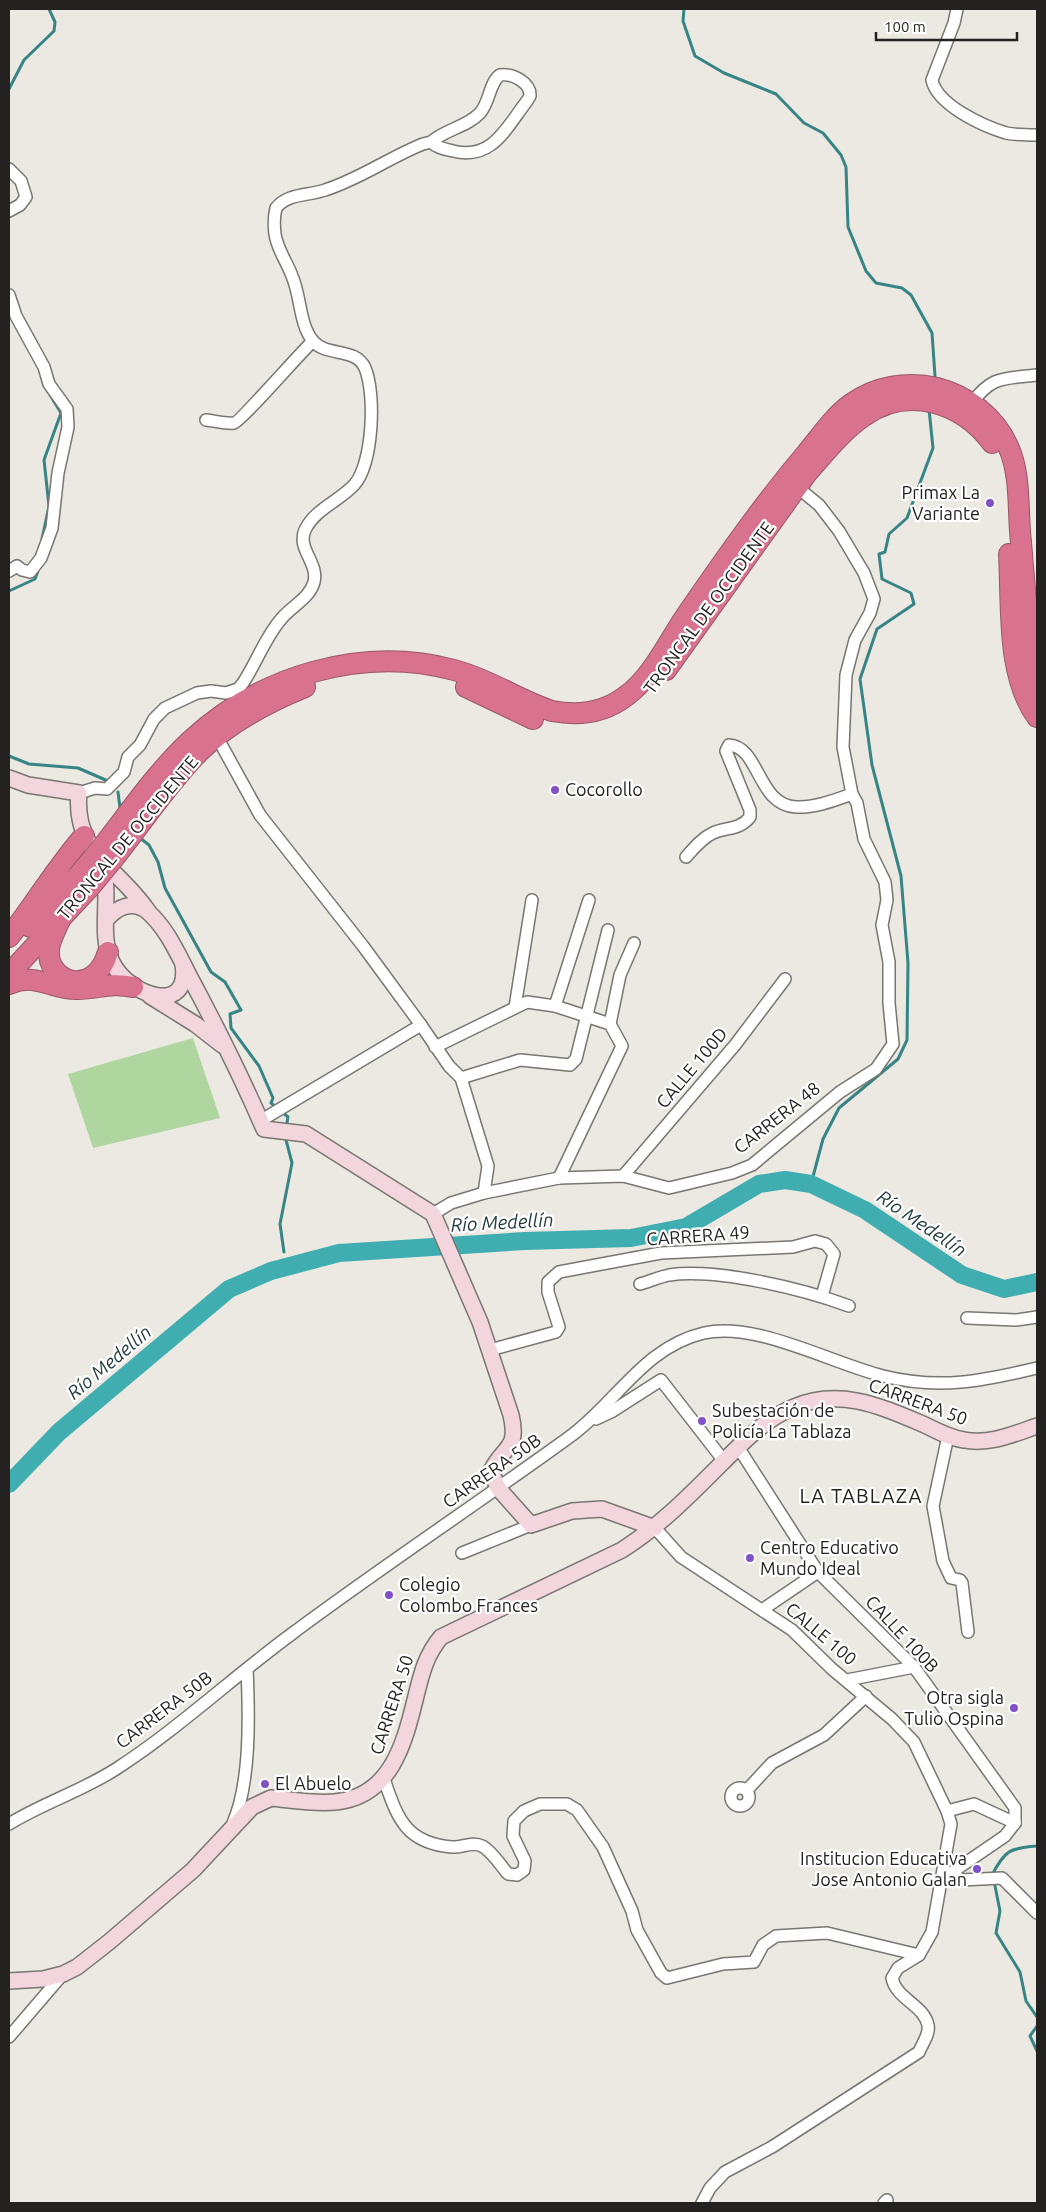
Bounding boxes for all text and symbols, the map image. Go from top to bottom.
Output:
scale bar [876,10,1017,42]
text: 100 m [884,18,926,35]
place label: Primax La Variante [902,482,980,523]
marker: Primax La Variante [984,497,996,509]
street label: TRONCAL DE OCCIDENTE [639,518,777,697]
street label: TRONCAL DE OCCIDENTE [53,751,202,923]
place label: Cocorollo [565,779,643,799]
marker: Cocorollo [549,784,561,796]
street label: CALLE 100D [652,1023,731,1112]
street label: CARRERA 48 [729,1077,823,1157]
water label: Río Medellín [873,1185,971,1261]
water label: Río Medellín [450,1208,554,1236]
street label: CARRERA 49 [646,1221,750,1249]
water label: Río Medellín [63,1321,155,1403]
street label: CARRERA 50 [866,1374,970,1428]
place label: Subestación de Policía La Tablaza [712,1400,851,1441]
marker: Subestación de Policía La Tablaza [696,1415,708,1427]
street label: CARRERA 50B [439,1429,544,1511]
district label: LA TABLAZA [800,1484,922,1507]
place label: Centro Educativo Mundo Ideal [760,1537,899,1578]
marker: Centro Educativo Mundo Ideal [744,1552,756,1564]
place label: Colegio Colombo Frances [399,1574,538,1615]
marker: Colegio Colombo Frances [383,1589,395,1601]
street label: CALLE 100B [862,1591,943,1676]
street label: CALLE 100 [782,1598,861,1669]
street label: CARRERA 50 [366,1652,417,1757]
street label: CARRERA 50B [111,1667,215,1752]
place label: Otra sigla Tulio Ospina [904,1687,1004,1728]
marker: Otra sigla Tulio Ospina [1008,1702,1020,1714]
place label: El Abuelo [275,1773,352,1793]
marker: El Abuelo [259,1778,271,1790]
place label: Institucion Educativa Jose Antonio Galan [800,1848,967,1889]
marker: Institucion Educativa Jose Antonio Galan [971,1863,983,1875]

